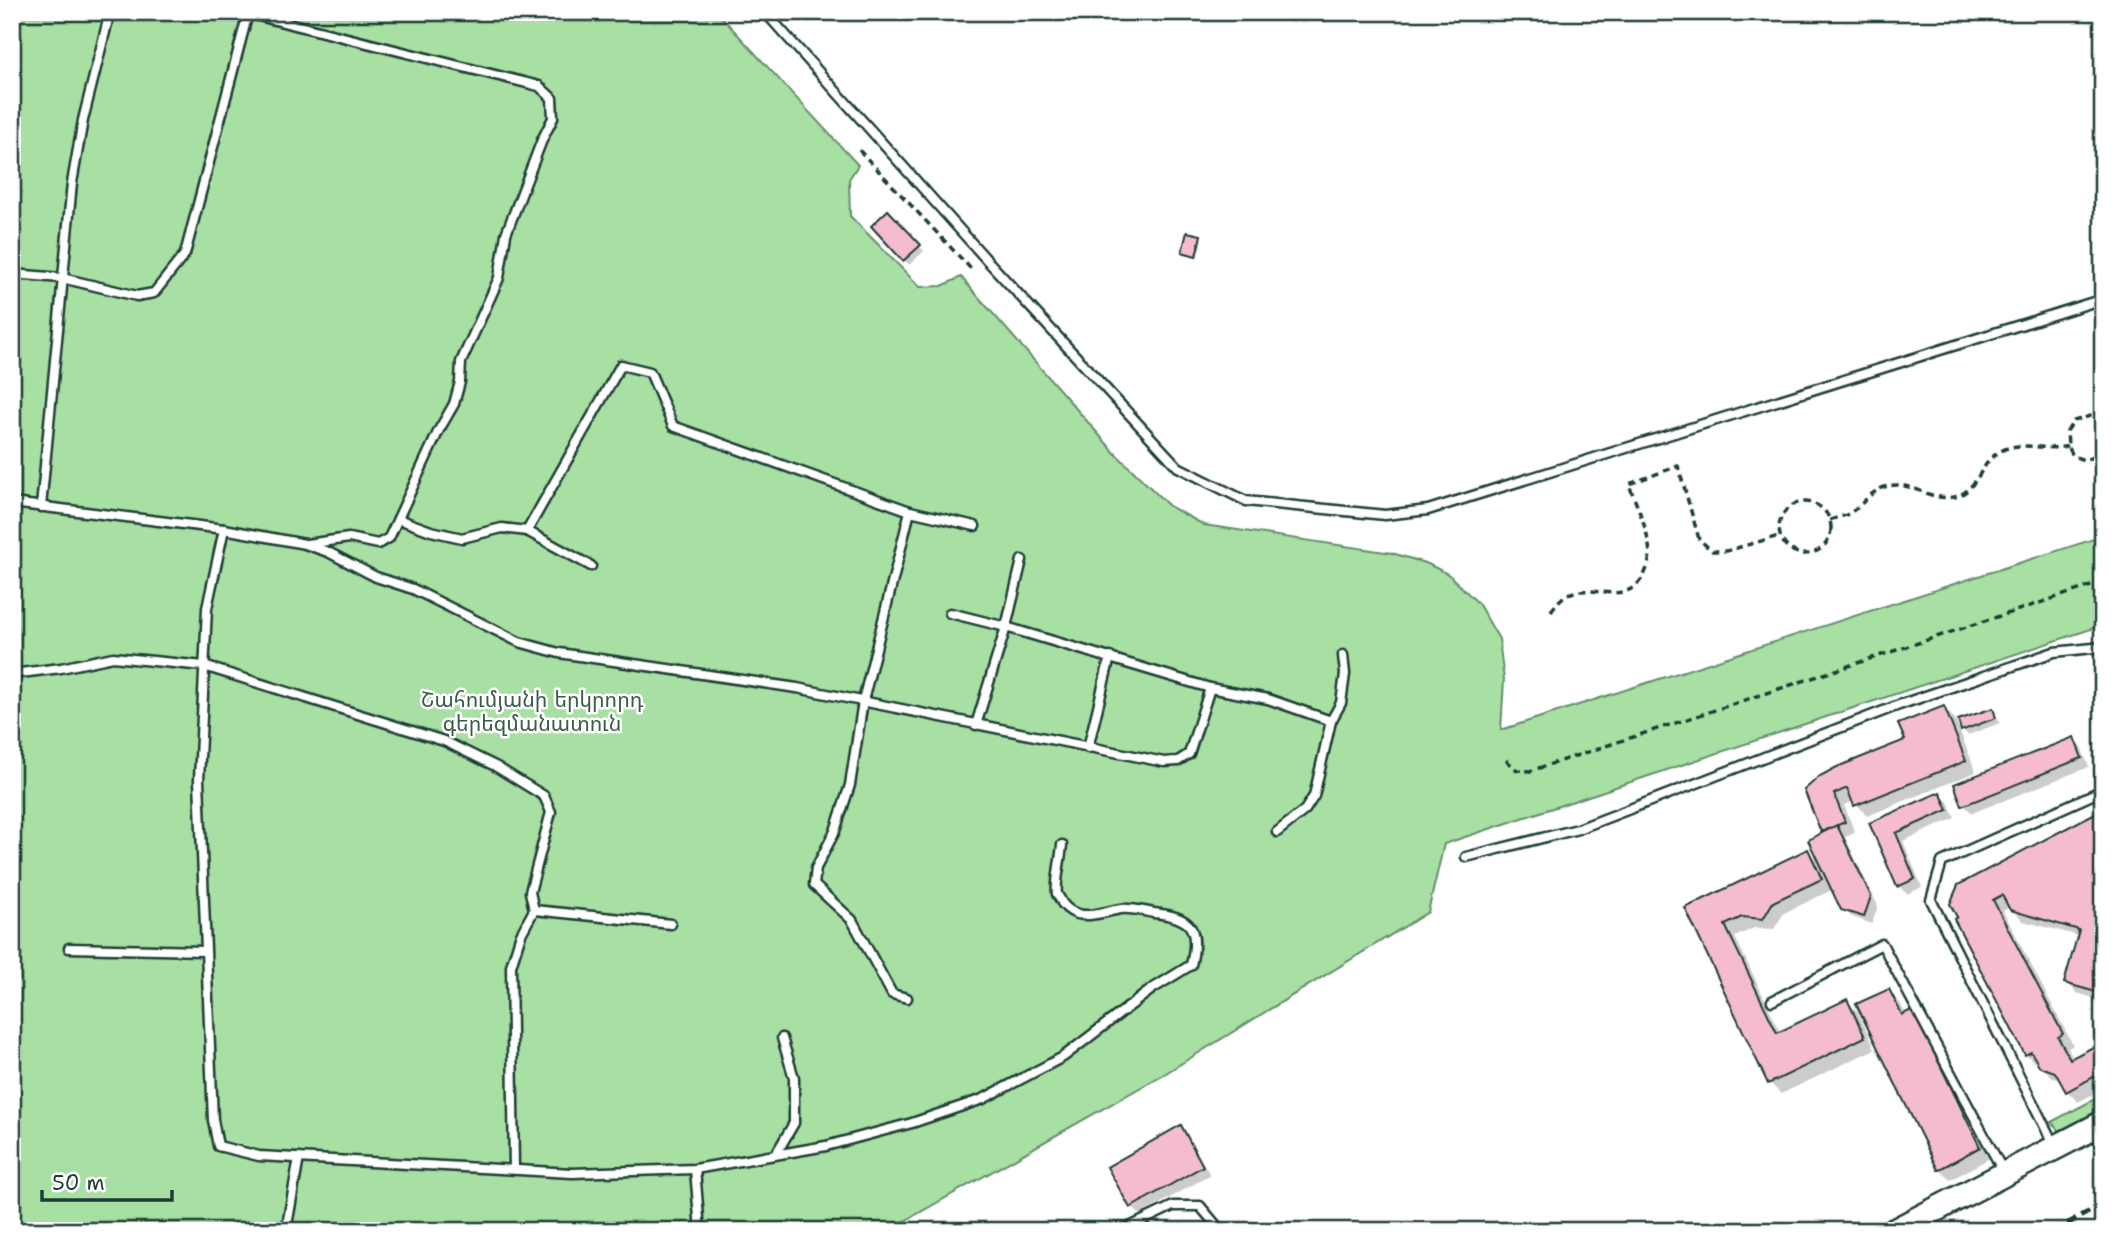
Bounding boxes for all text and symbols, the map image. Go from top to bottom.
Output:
park label: Շահումյանի երկրորդ գերեզմանատուն [421,686,644,738]
scale bar [42,1159,172,1203]
text: 50 m [52,1169,105,1197]

